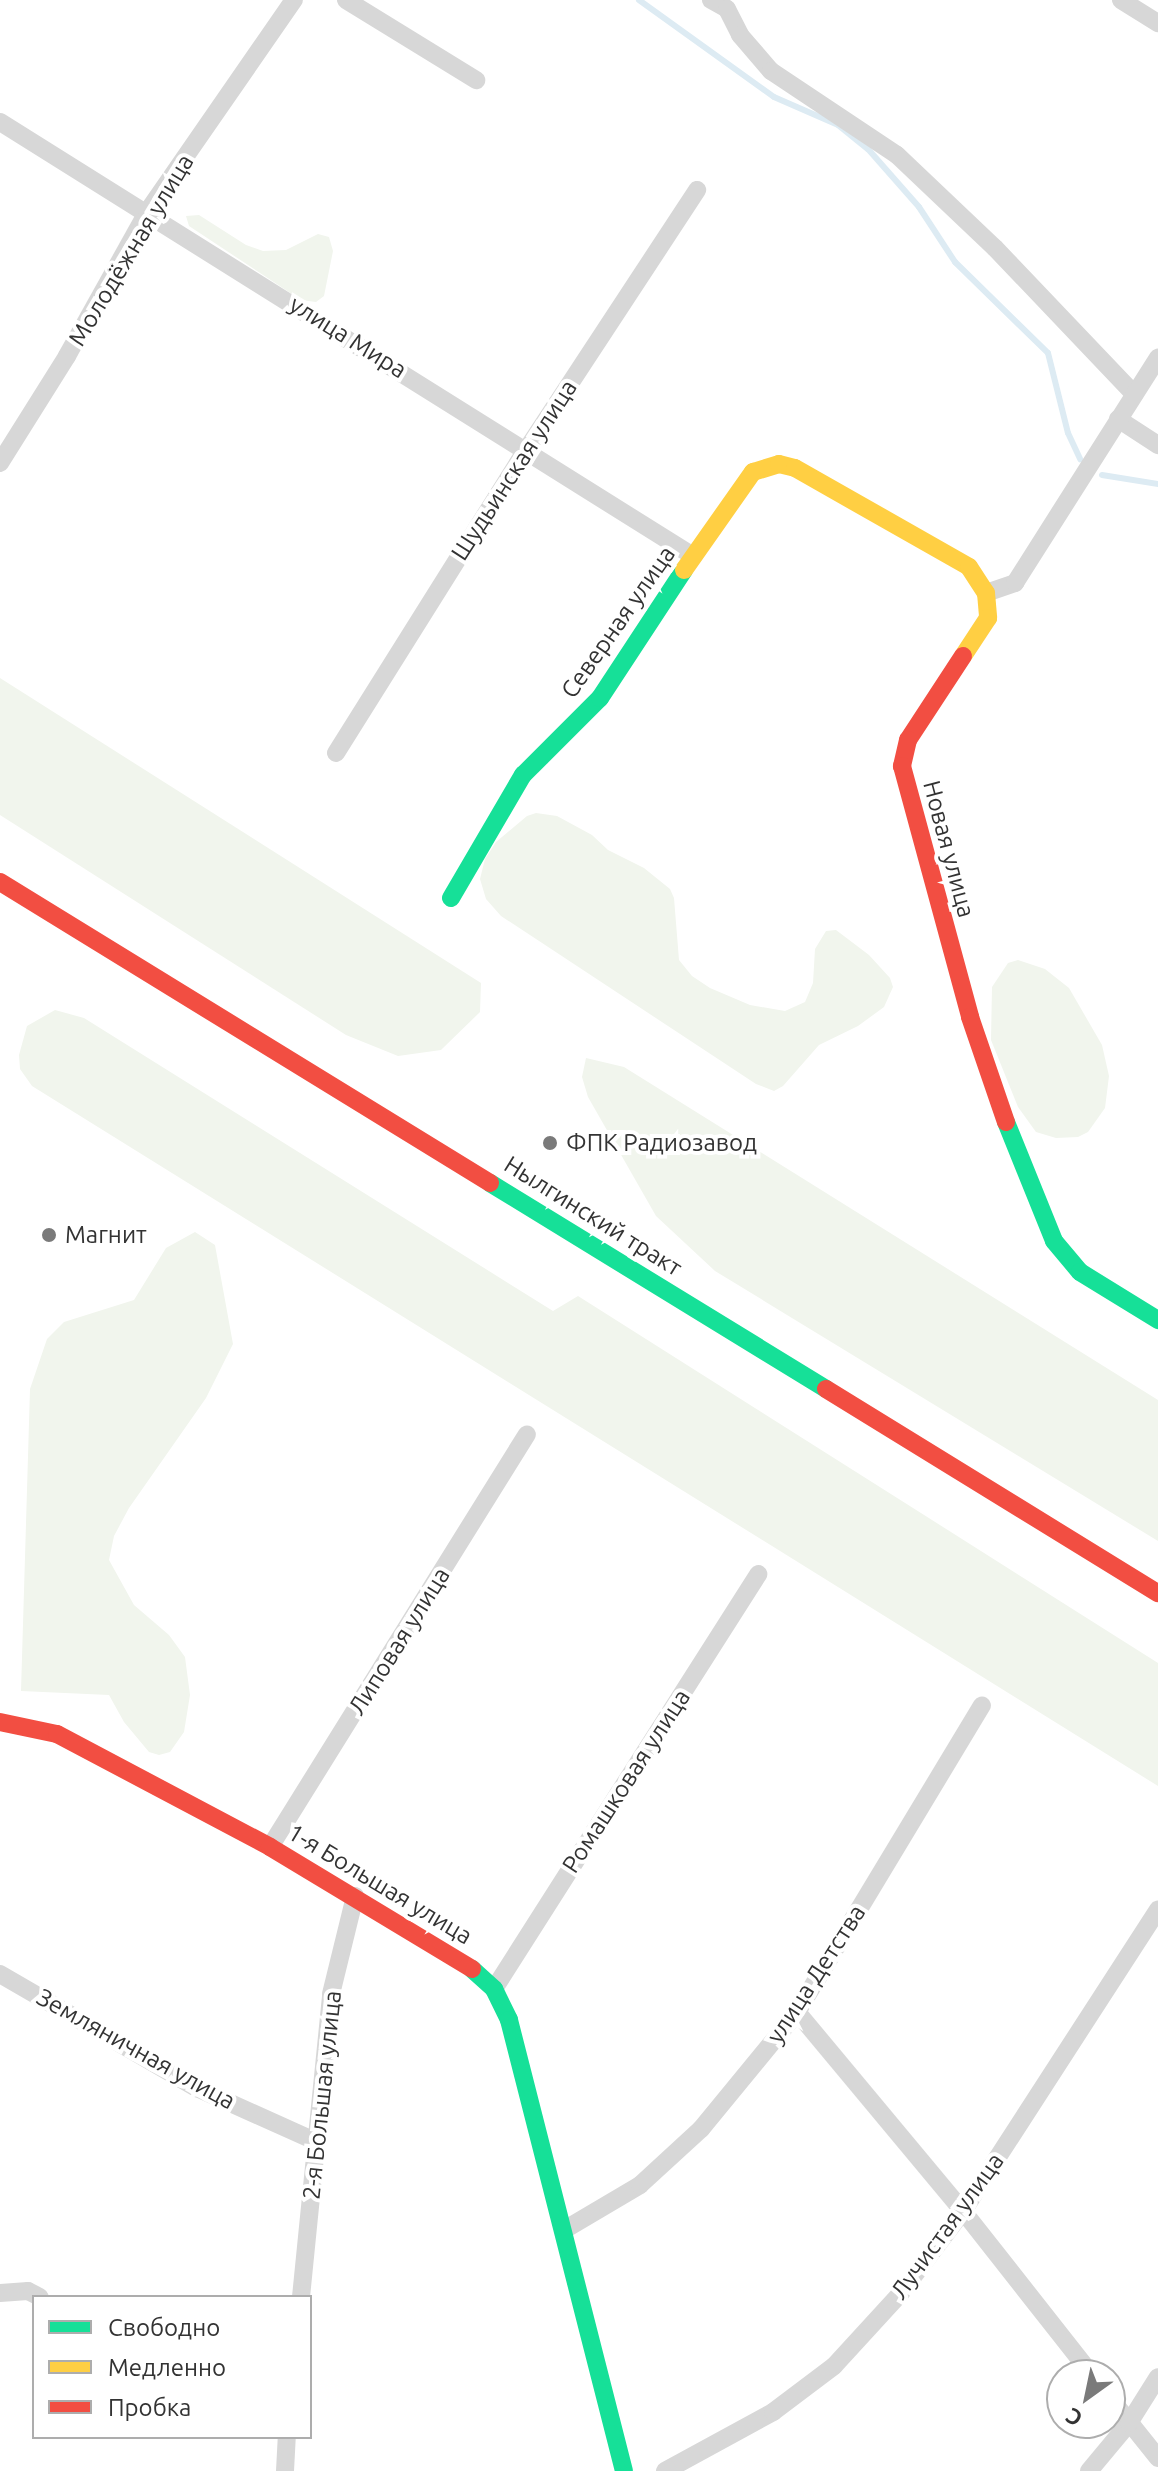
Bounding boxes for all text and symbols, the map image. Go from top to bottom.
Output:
street label: Молодёжная улица [62,149,200,351]
street label: улица Мира [284,290,412,384]
street label: Шудьинская улица [445,374,583,566]
street label: Северная улица [555,540,681,704]
street label: Новая улица [917,777,981,921]
place label: ФПК Радиозавод [566,1129,757,1157]
marker: ФПК Радиозавод [541,1134,559,1152]
street label: Нылгинский тракт [499,1150,687,1282]
place label: Магнит [65,1221,147,1249]
marker: Магнит [40,1226,58,1244]
street label: Липовая улица [342,1562,456,1720]
street label: Ромашковая улица [556,1684,696,1878]
street label: 1-я Большая улица [283,1818,477,1950]
street label: улица Детства [760,1899,872,2049]
street label: Земляничная улица [32,1983,240,2115]
street label: 2-я Большая улица [297,1989,347,2201]
street label: Лучистая улица [884,2147,1010,2305]
legend [32,2295,312,2439]
text: Свободно [108,2314,220,2341]
text: Медленно [108,2354,226,2381]
north arrow [1046,2359,1126,2439]
text: Пробка [108,2394,191,2421]
text: С [1061,2404,1086,2432]

